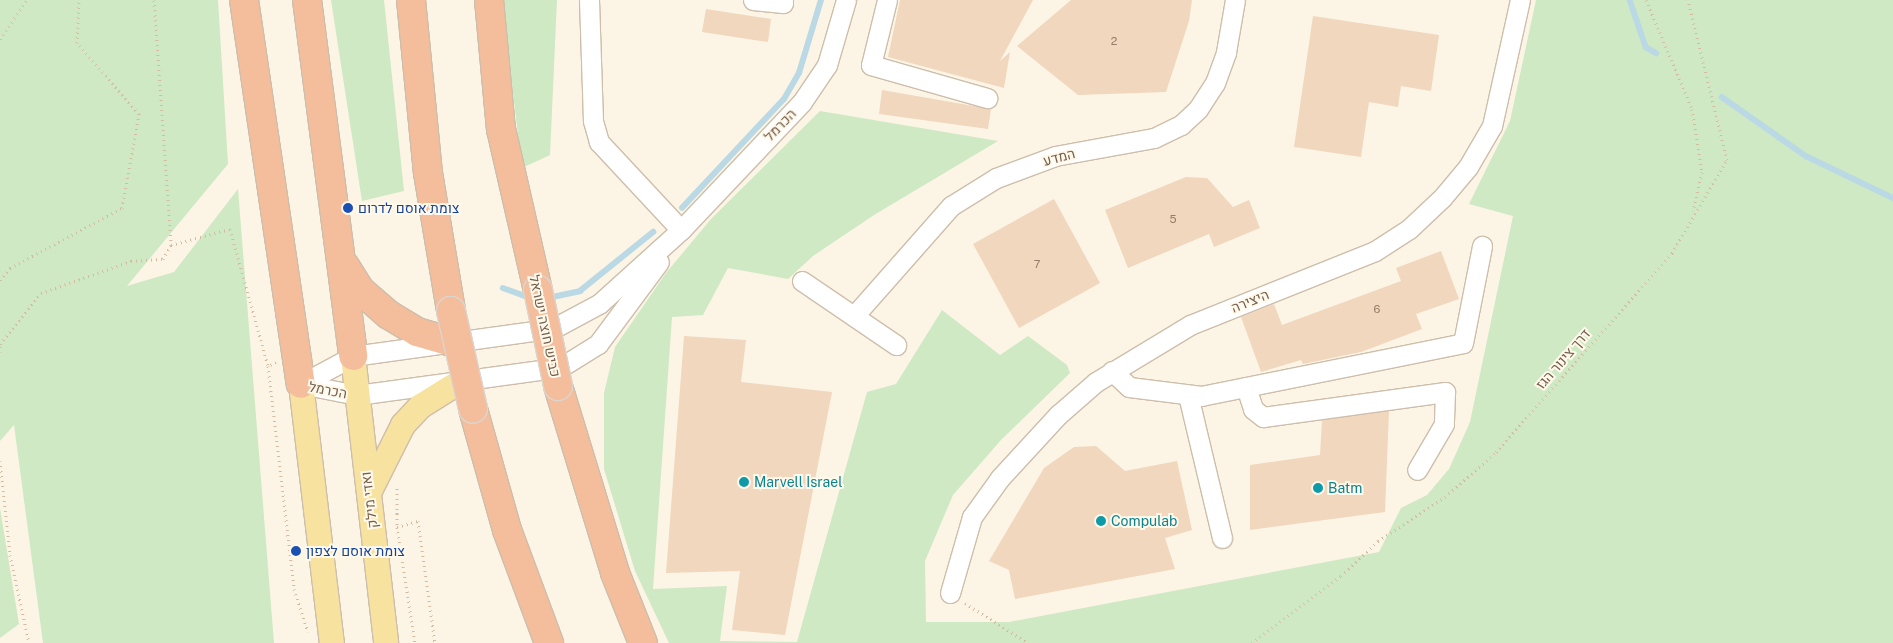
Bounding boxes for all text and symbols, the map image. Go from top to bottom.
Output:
house number: 2 [1111,34,1117,48]
street label: הכרמל [761,105,799,145]
street label: המדע [1041,145,1077,169]
place label: צומת אוסם לדרום [358,200,460,216]
marker: צומת אוסם לדרום [342,202,354,214]
house number: 5 [1169,212,1177,226]
house number: 7 [1034,257,1040,271]
street label: כביש חוצה ישראל [526,273,564,379]
street label: היצירה [1229,286,1271,316]
house number: 6 [1374,302,1380,316]
street label: דרך צינור הגז [1532,325,1594,393]
street label: הכרמל [307,378,349,402]
street label: ואדי מילק [357,471,381,529]
place label: Marvell Israel [754,474,842,490]
marker: Marvell Israel [738,476,750,488]
place label: Batm [1328,480,1362,496]
marker: Batm [1312,482,1324,494]
place label: Compulab [1111,513,1177,529]
marker: Compulab [1095,515,1107,527]
place label: צומת אוסם לצפון [306,543,405,559]
marker: צומת אוסם לצפון [290,545,302,557]

